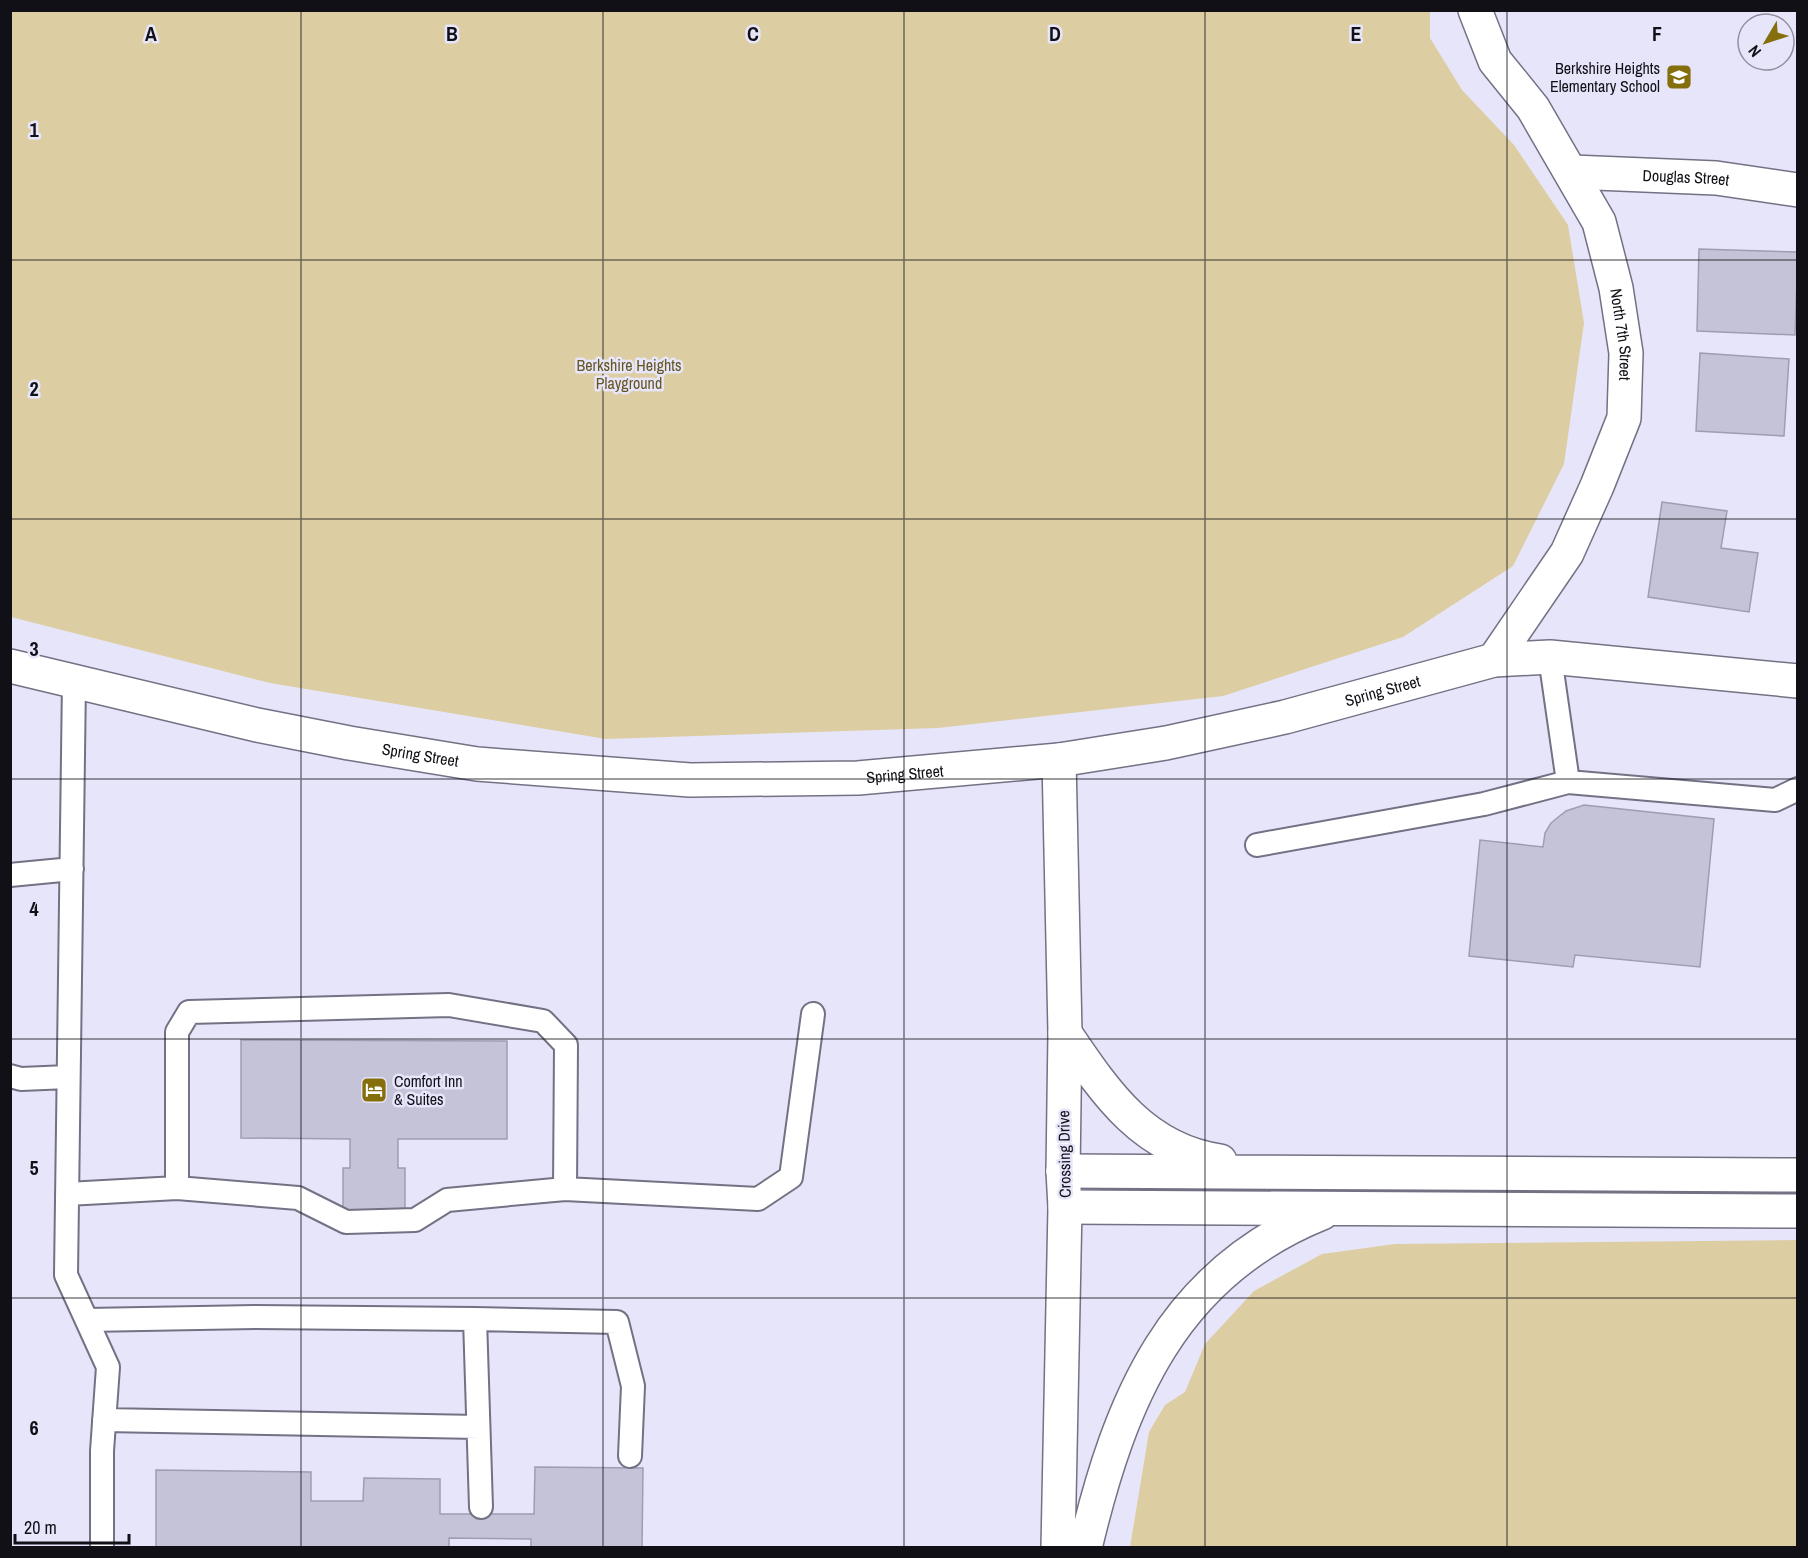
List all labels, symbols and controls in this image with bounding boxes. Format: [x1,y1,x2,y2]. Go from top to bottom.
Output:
north arrow [1736,12,1796,72]
text: A [145,20,157,47]
text: B [446,20,458,47]
text: C [747,20,759,47]
text: D [1049,20,1061,47]
text: E [1351,20,1362,47]
text: F [1652,20,1662,47]
text: N [1743,41,1766,62]
place label: Berkshire Heights Elementary School [1550,57,1660,97]
school or university icon: Berkshire Heights Elementary School [1664,62,1694,92]
text: 1 [29,116,39,143]
street label: Douglas Street [1642,164,1731,191]
street label: North 7th Street [1605,287,1637,381]
park label: Berkshire Heights Playground [576,354,682,394]
text: 2 [29,375,39,402]
text: 3 [29,635,39,662]
street label: Spring Street [1342,670,1423,711]
street label: Spring Street [380,738,461,772]
street label: Spring Street [865,759,945,788]
text: 4 [29,895,39,922]
place label: Comfort Inn & Suites [394,1070,463,1110]
hotel icon: Comfort Inn & Suites [359,1075,389,1105]
street label: Crossing Drive [1052,1110,1076,1198]
text: 5 [29,1154,39,1181]
text: 6 [29,1414,39,1441]
scale bar [15,1507,129,1545]
text: 20 m [24,1515,57,1540]

